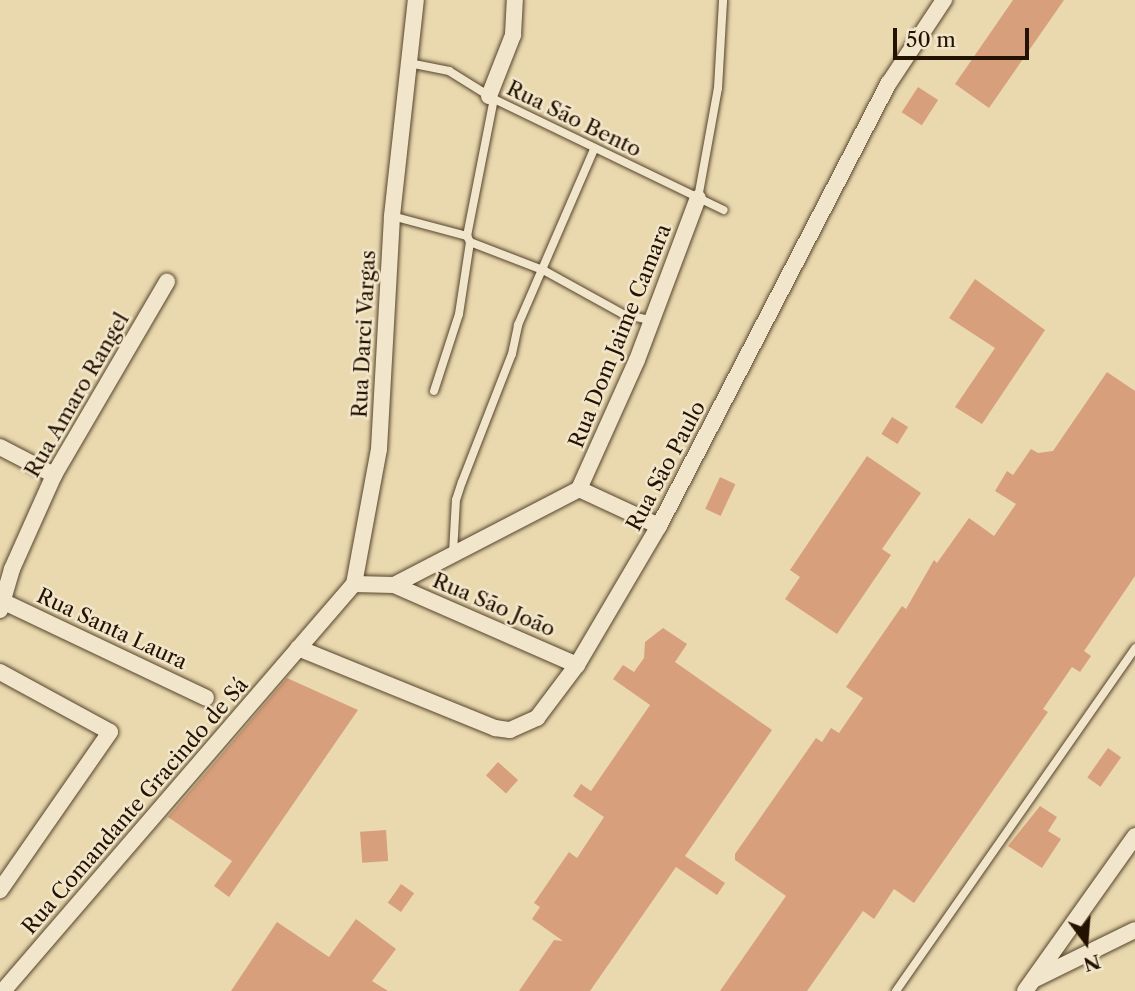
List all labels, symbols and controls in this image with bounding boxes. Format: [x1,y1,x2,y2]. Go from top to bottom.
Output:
scale bar [897,14,1034,58]
text: 50 m [906,27,956,52]
street label: Rua São Bento [502,75,646,163]
street label: Rua Dom Jaime Camara [564,220,676,452]
street label: Rua Darci Vargas [347,249,381,419]
street label: Rua Amaro Rangel [19,308,135,482]
street label: Rua São Paulo [621,397,711,535]
street label: Rua São João [429,568,559,642]
street label: Rua Santa Laura [33,583,191,675]
street label: Rua Comandante Gracindo de Sá [17,673,253,939]
north arrow [1051,907,1121,977]
text: N [1081,949,1103,976]

